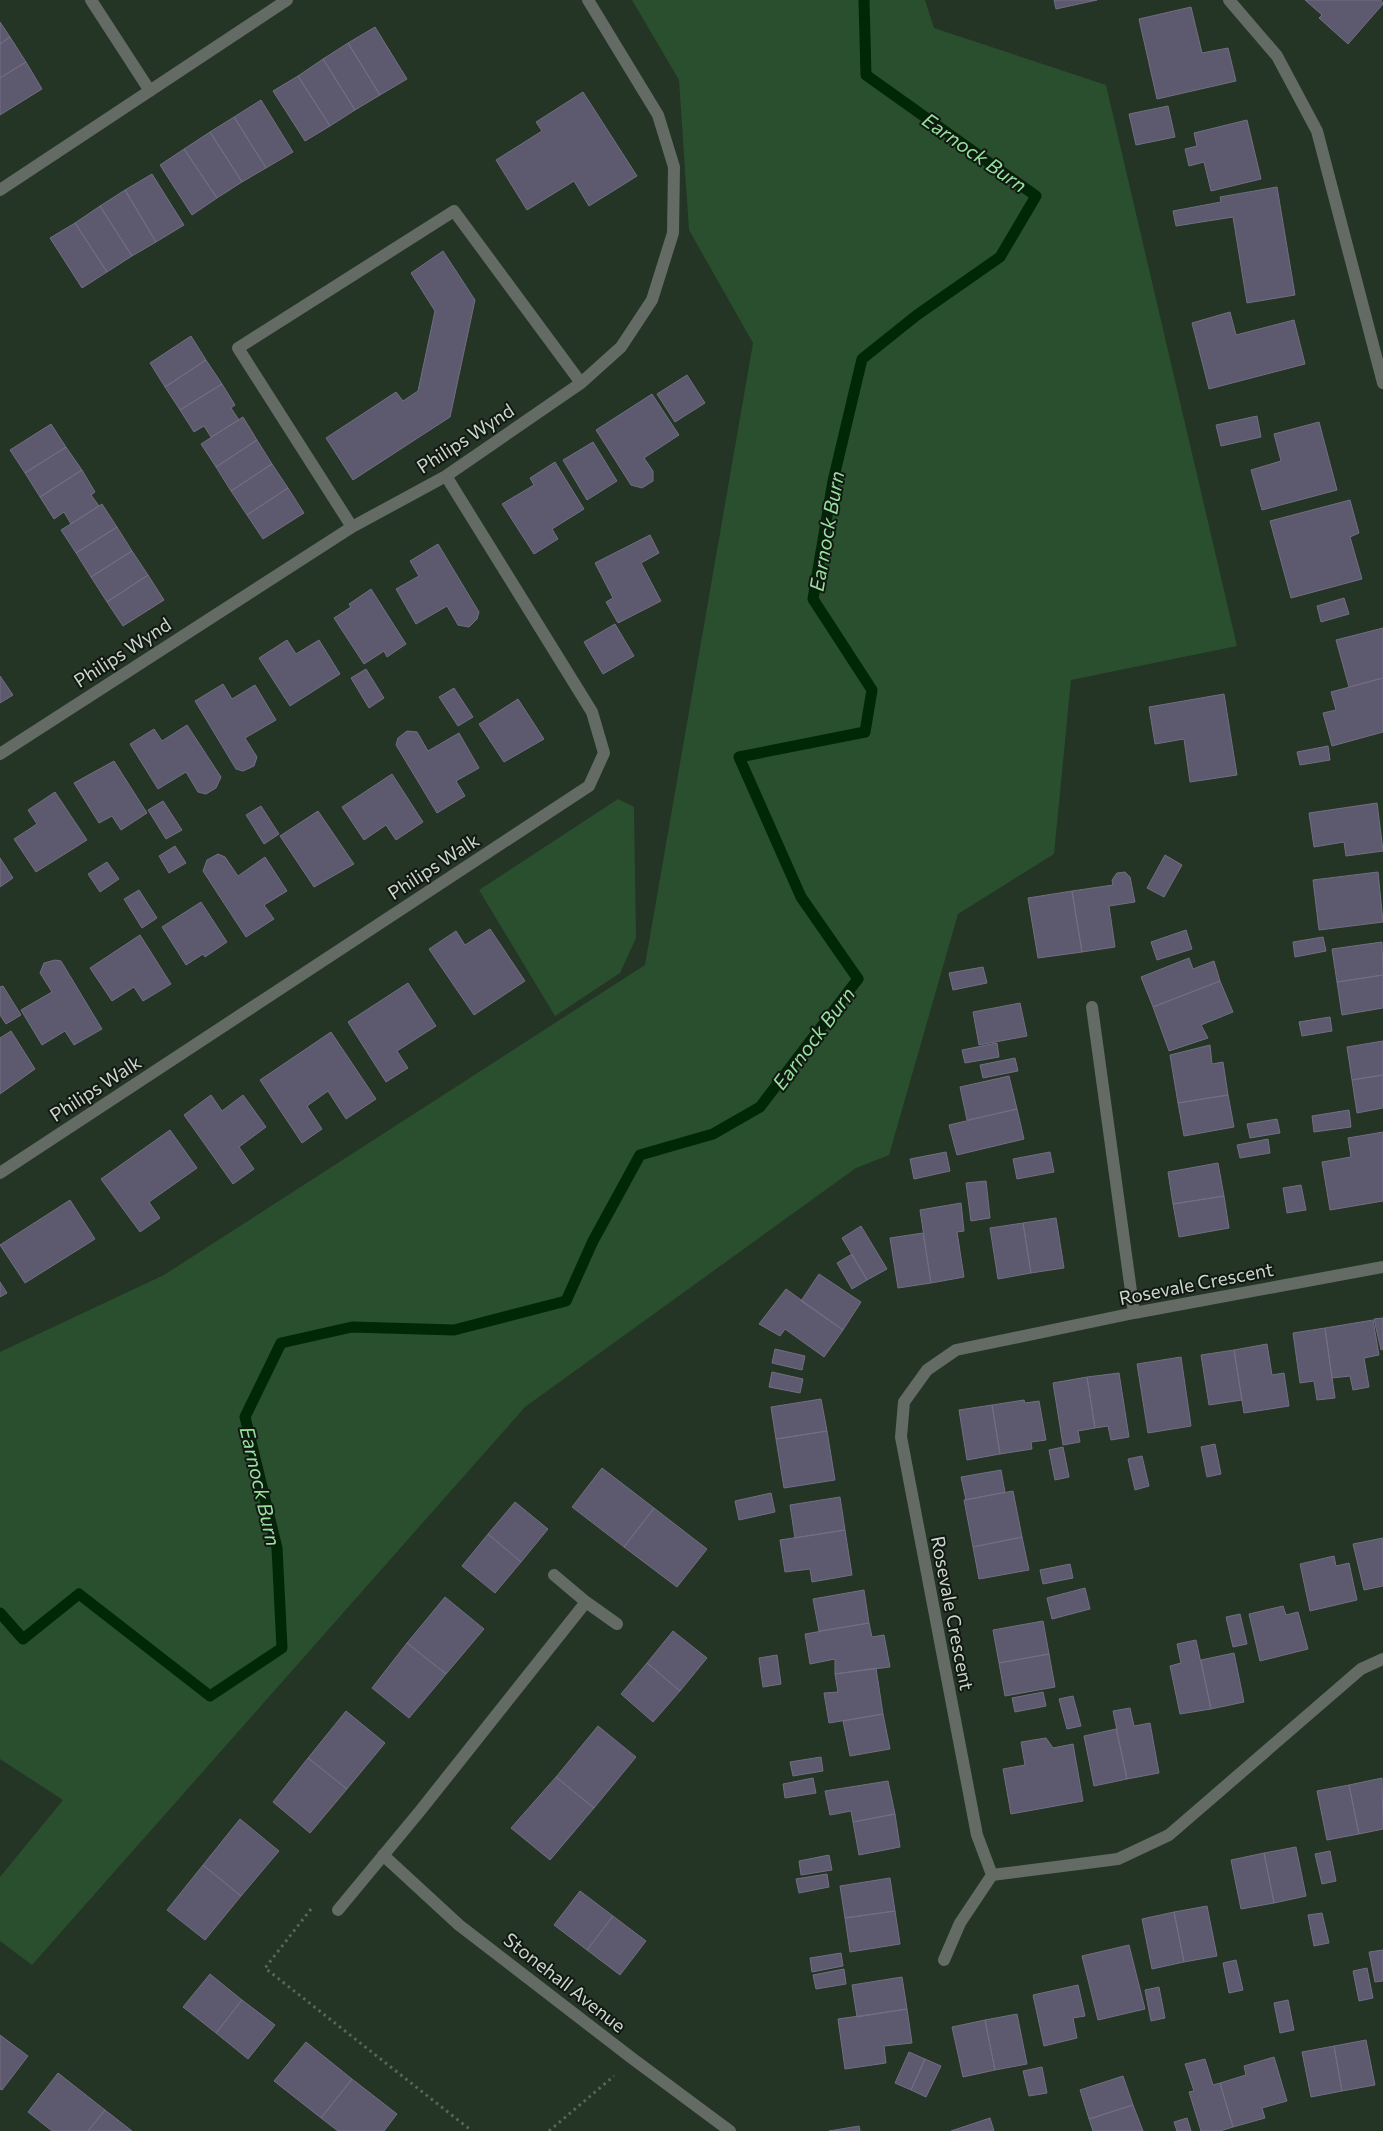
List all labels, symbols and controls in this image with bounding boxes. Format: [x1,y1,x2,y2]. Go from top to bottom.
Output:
water label: Earnock Burn [918,107,1032,197]
street label: Philips Wynd [412,398,518,478]
water label: Earnock Burn [804,469,848,593]
street label: Philips Wynd [69,612,175,692]
street label: Philips Walk [383,828,483,904]
water label: Earnock Burn [767,982,859,1094]
street label: Philips Walk [45,1050,145,1126]
street label: Rosevale Crescent [1117,1257,1275,1309]
water label: Earnock Burn [236,1424,286,1548]
street label: Rosevale Crescent [927,1534,979,1692]
street label: Stonehall Avenue [499,1927,631,2037]

